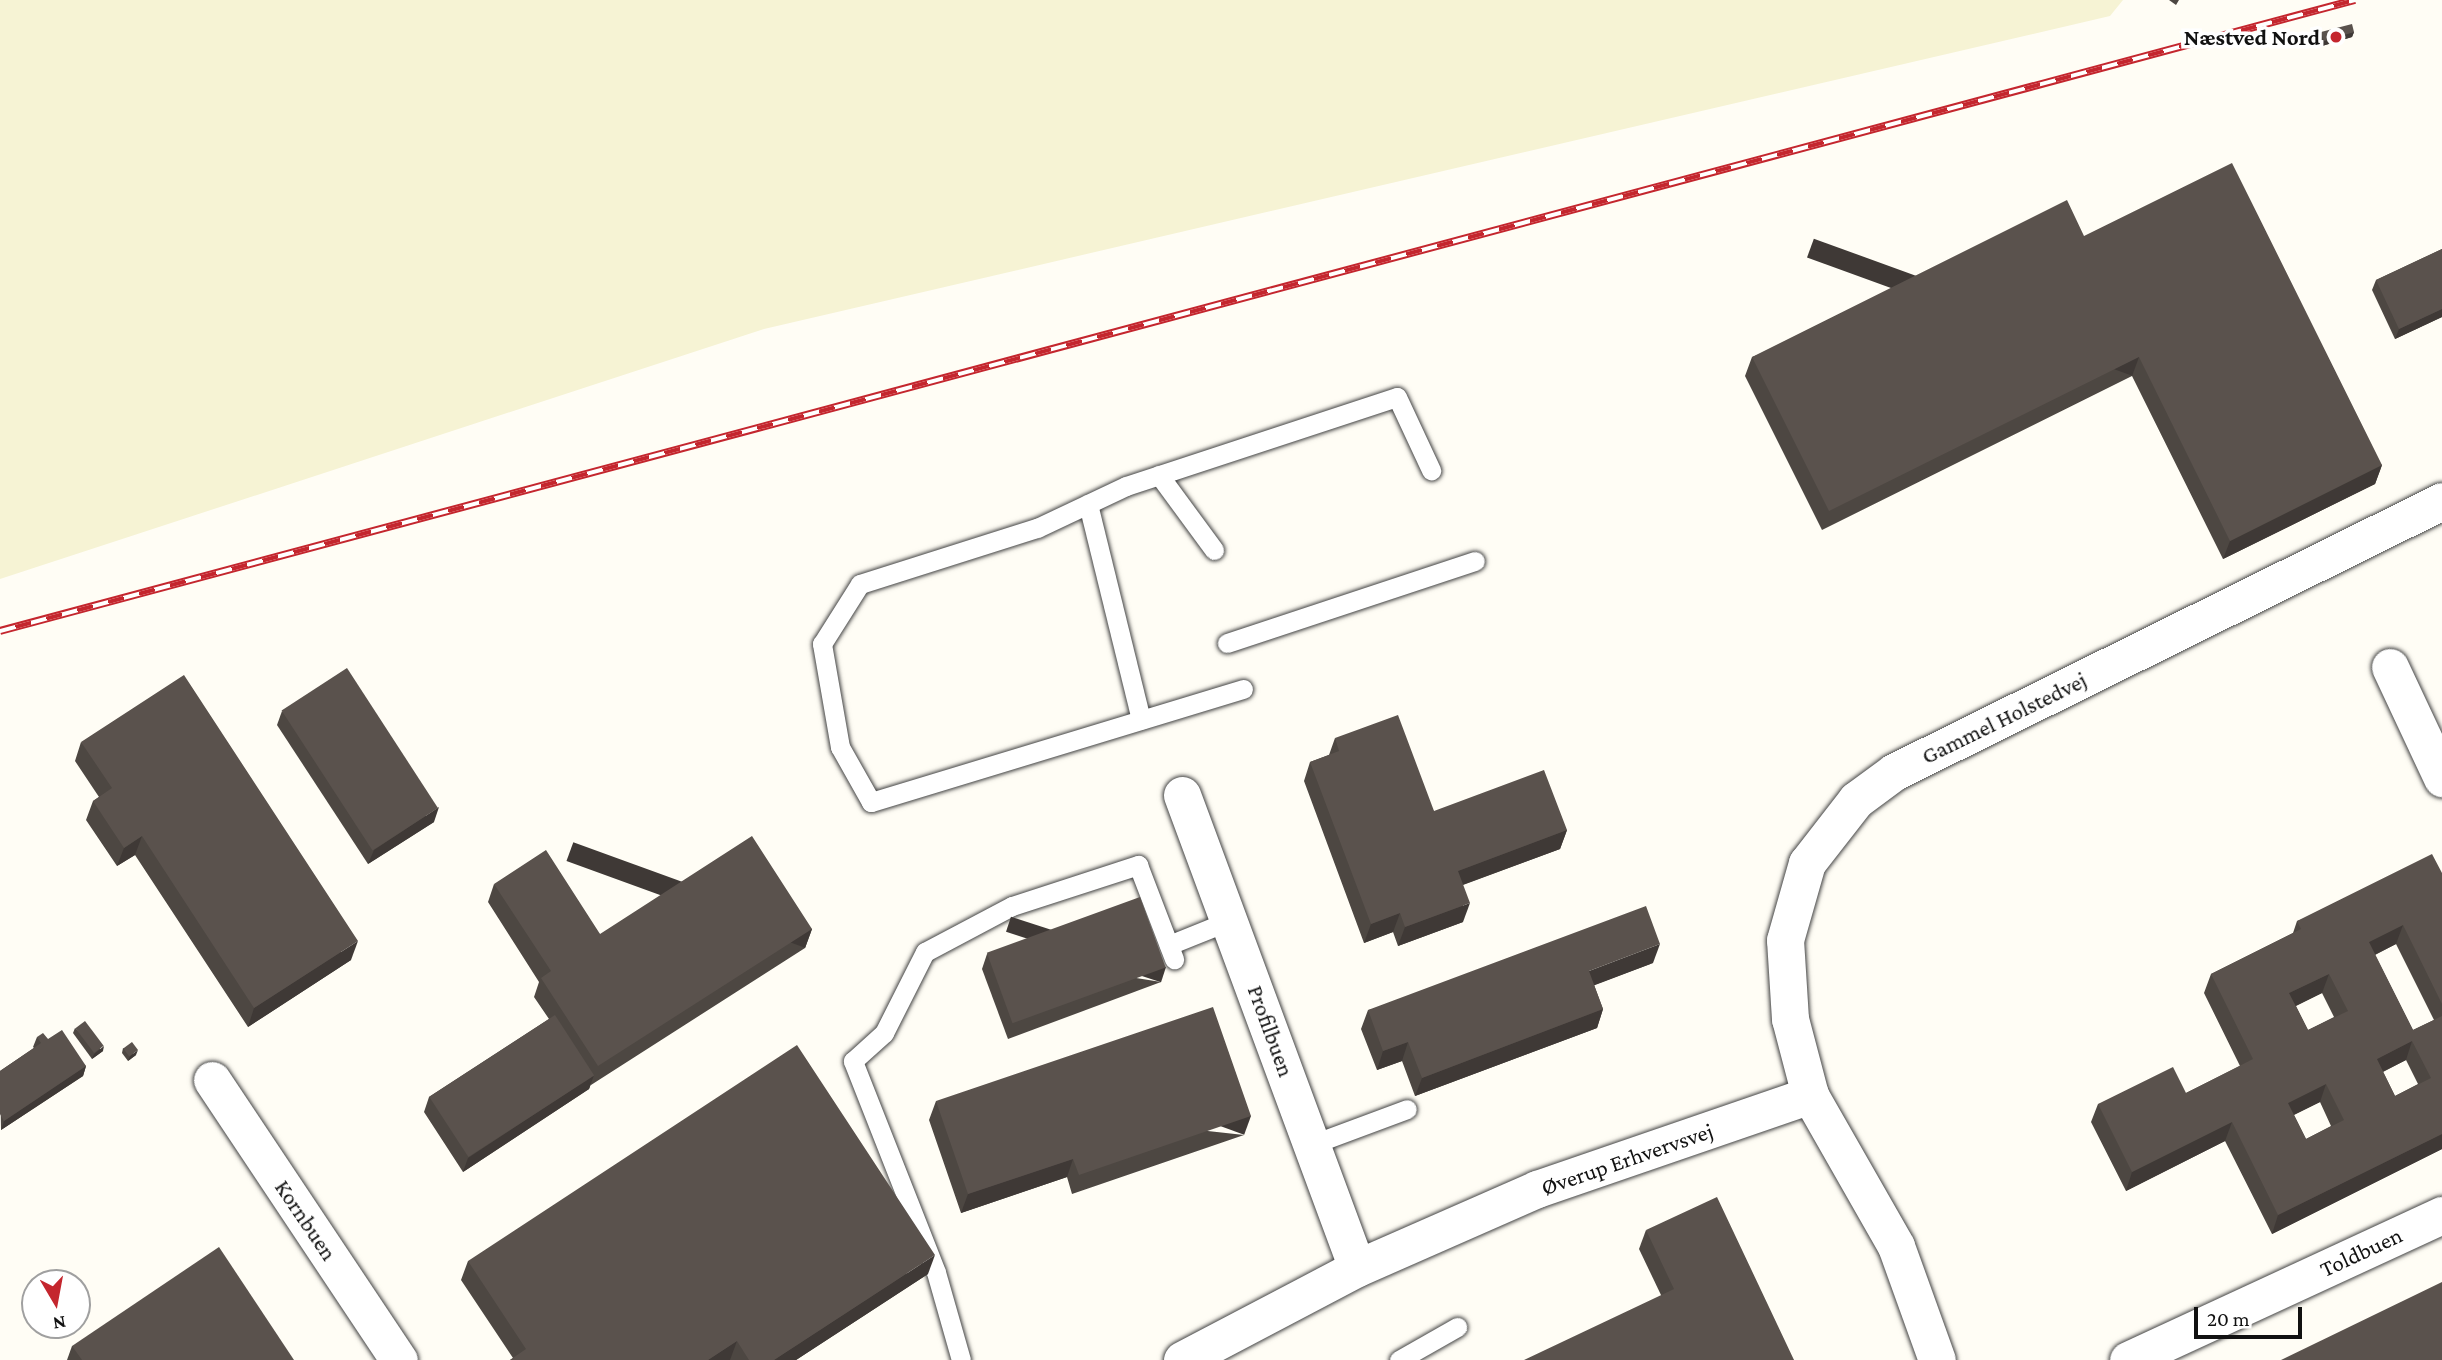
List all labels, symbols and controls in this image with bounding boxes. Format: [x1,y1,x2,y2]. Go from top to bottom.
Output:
place label: Næstved Nord [2184,23,2320,51]
marker: Næstved Nord [2326,27,2346,47]
street label: Gammel Holstedvej [1917,666,2091,770]
street label: Profilbuen [1242,981,1300,1081]
street label: Øverup Erhvervsvej [1538,1117,1716,1201]
street label: Kornbuen [269,1174,343,1266]
street label: Toldbuen [2315,1221,2407,1283]
north arrow [21,1269,91,1339]
scale bar [2197,1294,2306,1338]
text: 20 m [2207,1307,2250,1331]
text: N [51,1312,68,1335]

